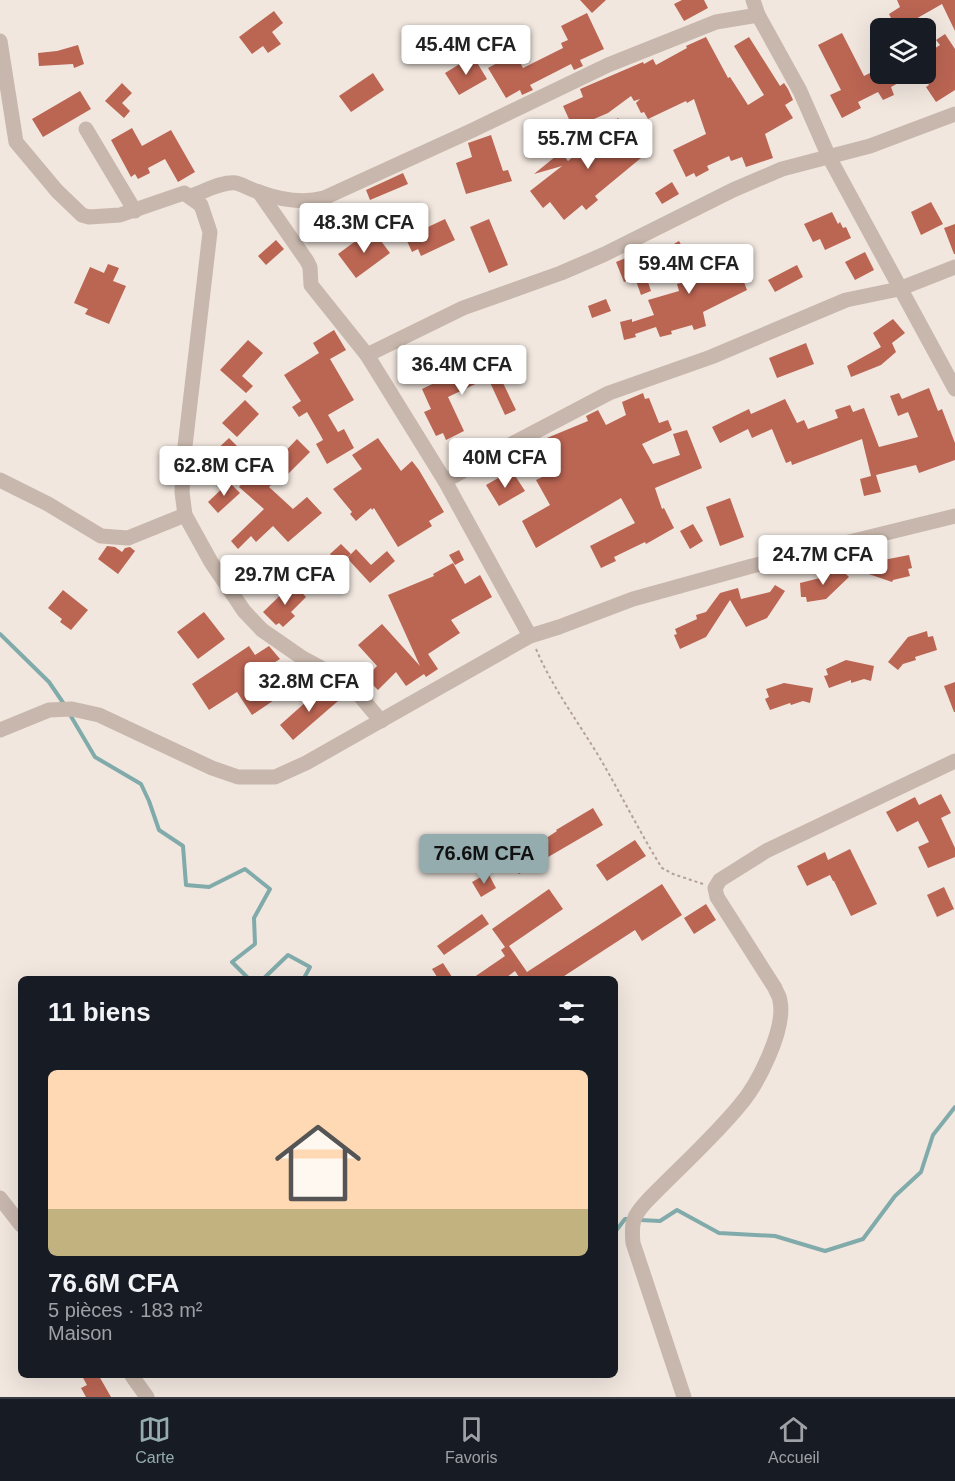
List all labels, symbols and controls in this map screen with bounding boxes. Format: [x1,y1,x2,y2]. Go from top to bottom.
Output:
map controls [870,18,936,84]
button: layers [870,18,936,84]
pin: 45.4M CFA [397,25,535,76]
text: 45.4M CFA [415,33,517,55]
pin: 55.7M CFA [519,119,657,170]
text: 55.7M CFA [537,127,639,149]
pin: 48.3M CFA [295,203,433,254]
text: 48.3M CFA [313,211,415,233]
pin: 59.4M CFA [620,244,758,295]
text: 59.4M CFA [638,252,740,274]
pin: 36.4M CFA [393,345,531,396]
text: 36.4M CFA [411,353,513,375]
pin: 40M CFA [450,438,560,489]
pin: 62.8M CFA [155,446,293,497]
text: 40M CFA [463,446,547,468]
text: 62.8M CFA [173,454,275,476]
pin: 24.7M CFA [754,535,892,586]
text: 24.7M CFA [772,543,874,565]
pin: 29.7M CFA [216,555,354,606]
text: 29.7M CFA [234,563,336,585]
pin: 32.8M CFA [240,662,378,713]
text: 32.8M CFA [258,670,360,692]
pin: 76.6M CFA [415,834,553,885]
text: 76.6M CFA [433,842,535,864]
icon: filters [555,996,588,1029]
text: 11 biens [48,997,151,1027]
icon: home [264,1109,372,1217]
text: 76.6M CFA [48,1268,180,1298]
text: 5 pièces · 183 m² [48,1299,203,1321]
text: Maison [48,1322,112,1344]
tab: Carte [135,1413,174,1467]
tab: Favoris [445,1413,497,1467]
tab: Accueil [768,1413,820,1467]

